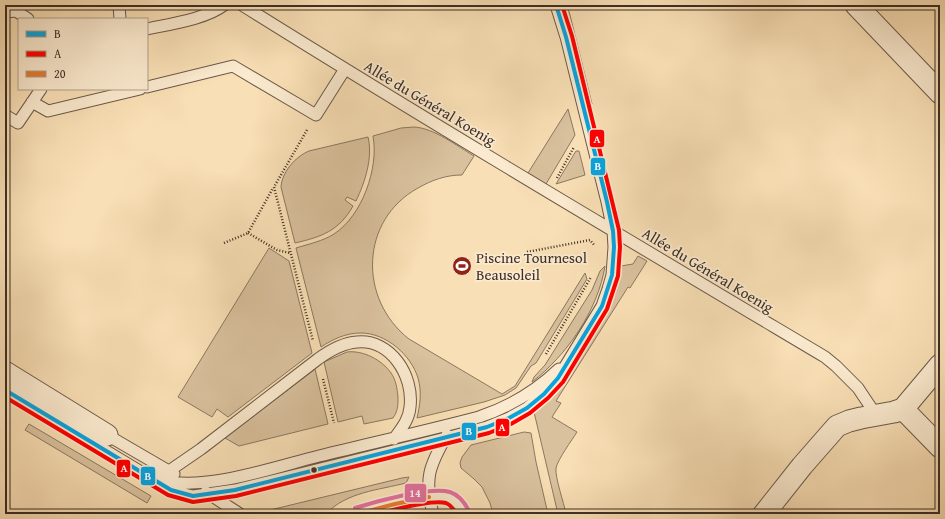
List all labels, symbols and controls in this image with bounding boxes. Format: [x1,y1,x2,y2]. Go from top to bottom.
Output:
legend [18,18,148,90]
text: B [54,25,61,42]
text: A [54,45,62,62]
street label: Allée du Général Koenig [360,55,500,151]
text: 20 [54,65,66,82]
line badge: A [589,129,605,148]
text: A [593,131,601,147]
line badge: B [590,157,606,176]
text: B [595,158,602,174]
street label: Allée du Général Koenig [638,222,778,318]
place label: Piscine Tournesol Beausoleil [476,247,587,285]
sports icon: Piscine Tournesol Beausoleil [451,255,473,277]
line badge: A [495,418,510,437]
text: A [498,419,506,435]
line badge: B [461,422,477,441]
text: B [466,423,473,439]
line badge: A [116,459,131,478]
text: A [120,460,128,476]
unlabelled marker [309,465,319,475]
line badge: B [140,466,156,486]
text: B [145,468,152,484]
line badge: 14 [404,483,427,503]
text: 14 [409,485,421,501]

